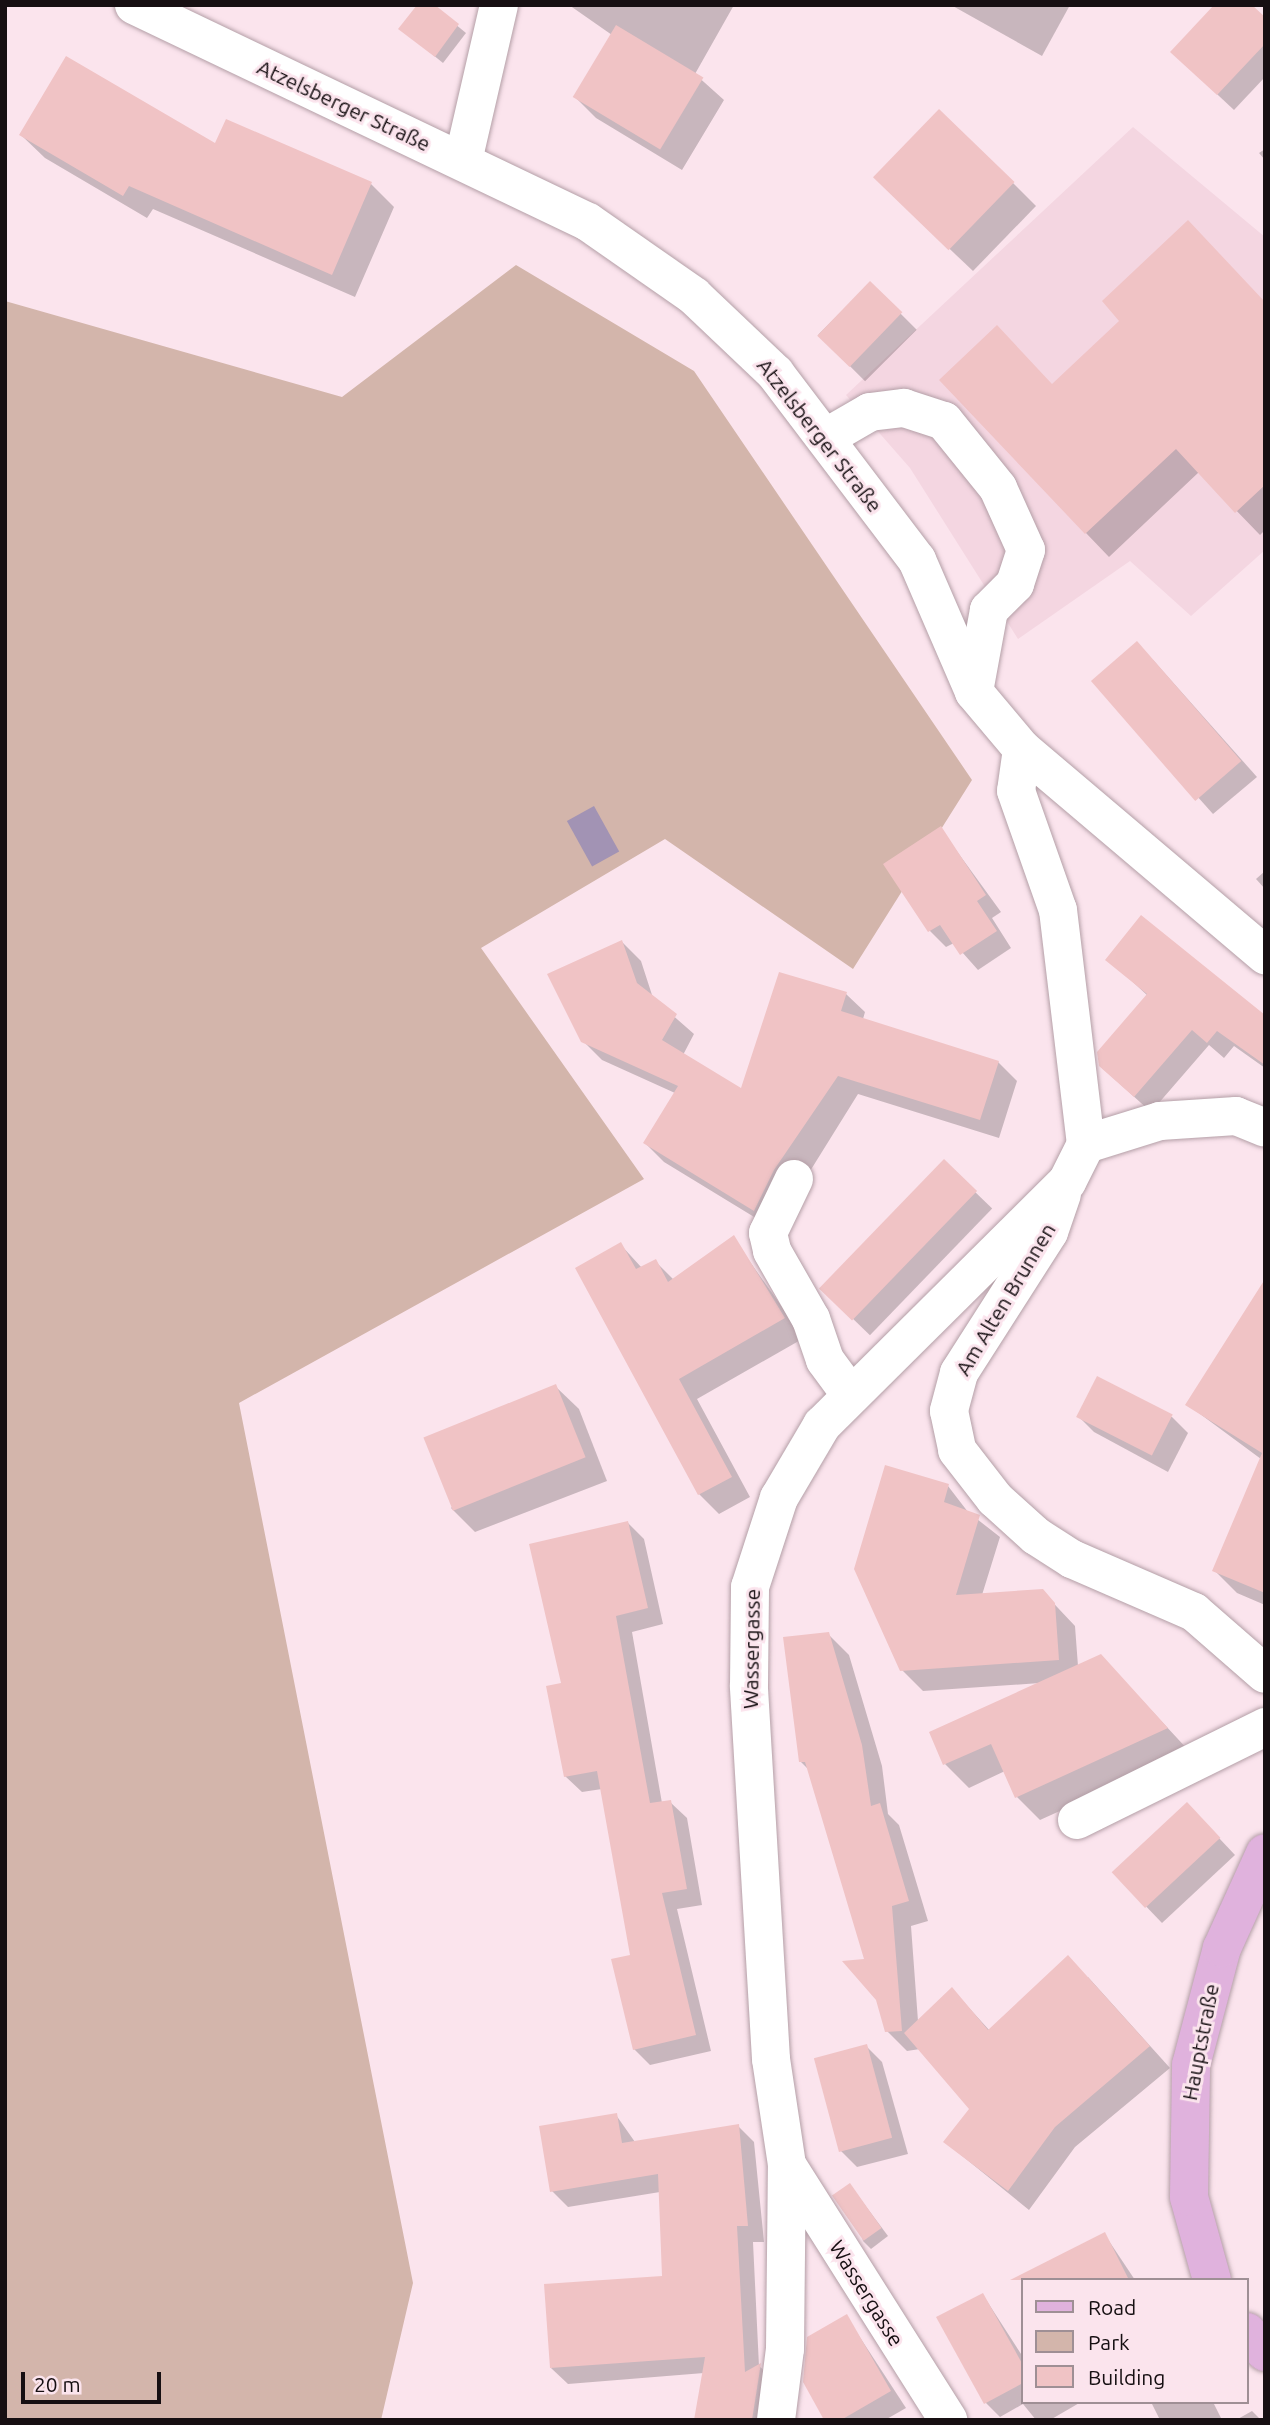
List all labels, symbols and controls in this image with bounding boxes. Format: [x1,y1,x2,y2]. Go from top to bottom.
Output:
street label: Atzelsberger Straße [253,54,435,156]
street label: Atzelsberger Straße [752,353,888,517]
street label: Am Alten Brunnen [950,1218,1060,1380]
street label: Wassergasse [737,1589,765,1709]
street label: Hauptstraße [1176,1982,1224,2102]
street label: Wassergasse [824,2235,910,2351]
legend [1021,2278,1249,2404]
text: Road [1088,2295,1136,2319]
text: Park [1088,2330,1130,2354]
scale bar [24,2358,164,2402]
text: Building [1088,2365,1165,2389]
text: 20 m [34,2372,81,2396]

